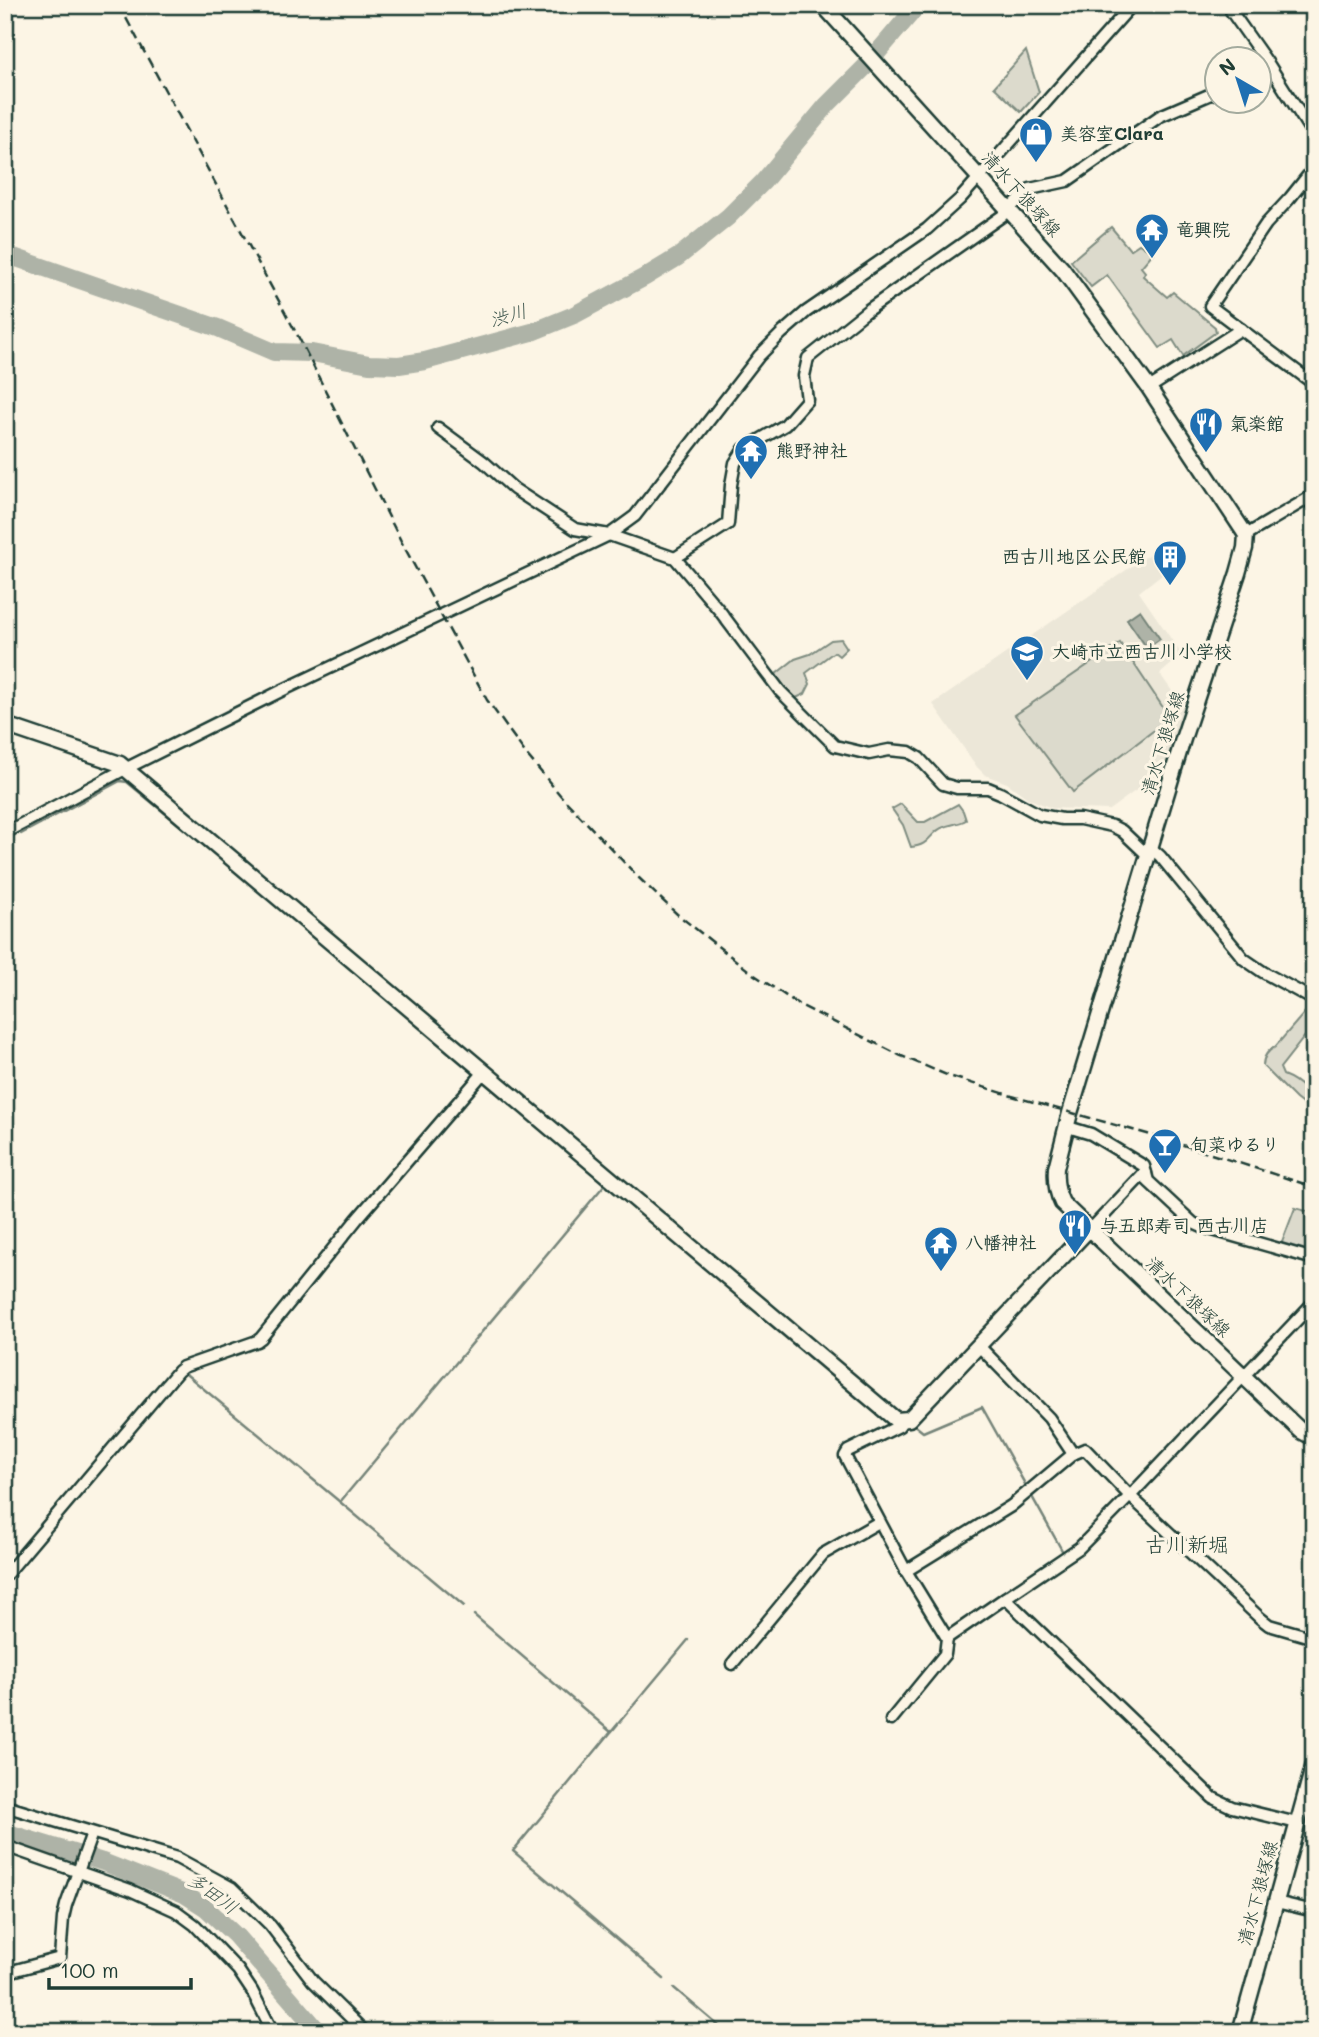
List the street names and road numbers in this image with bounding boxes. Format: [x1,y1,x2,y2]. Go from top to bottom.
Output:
street label: 清水下狼塚線 [977,145,1067,241]
street label: 清水下狼塚線 [1135,688,1189,798]
street label: 清水下狼塚線 [1141,1251,1236,1342]
street label: 清水下狼塚線 [1231,1837,1283,1948]

